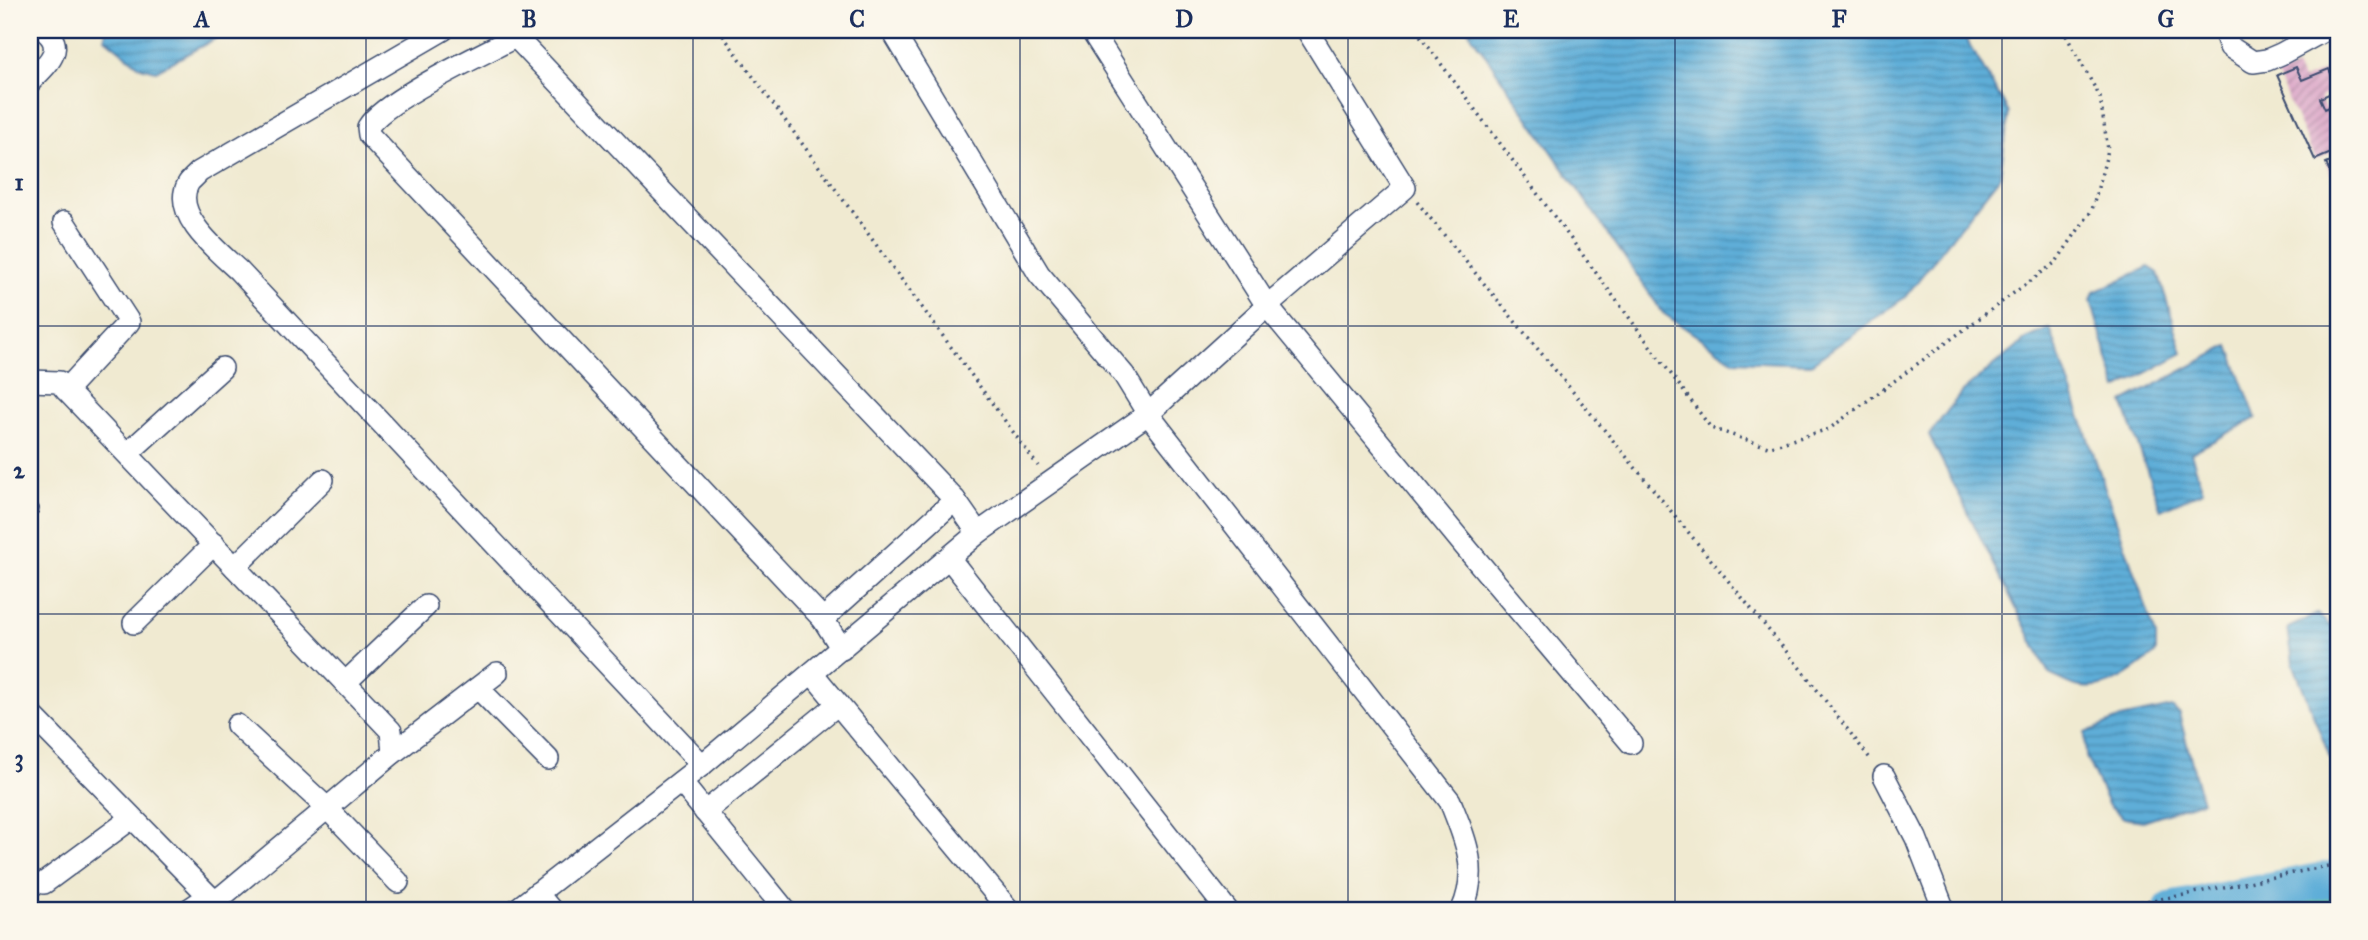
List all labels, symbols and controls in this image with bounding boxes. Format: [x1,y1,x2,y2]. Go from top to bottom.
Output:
text: A [192,5,210,33]
text: B [521,5,537,33]
text: C [849,5,865,33]
text: D [1175,5,1193,33]
text: E [1503,5,1520,33]
text: F [1831,5,1847,33]
text: G [2158,5,2175,33]
text: 1 [14,168,24,196]
text: 2 [13,456,25,484]
text: 3 [14,744,24,773]

